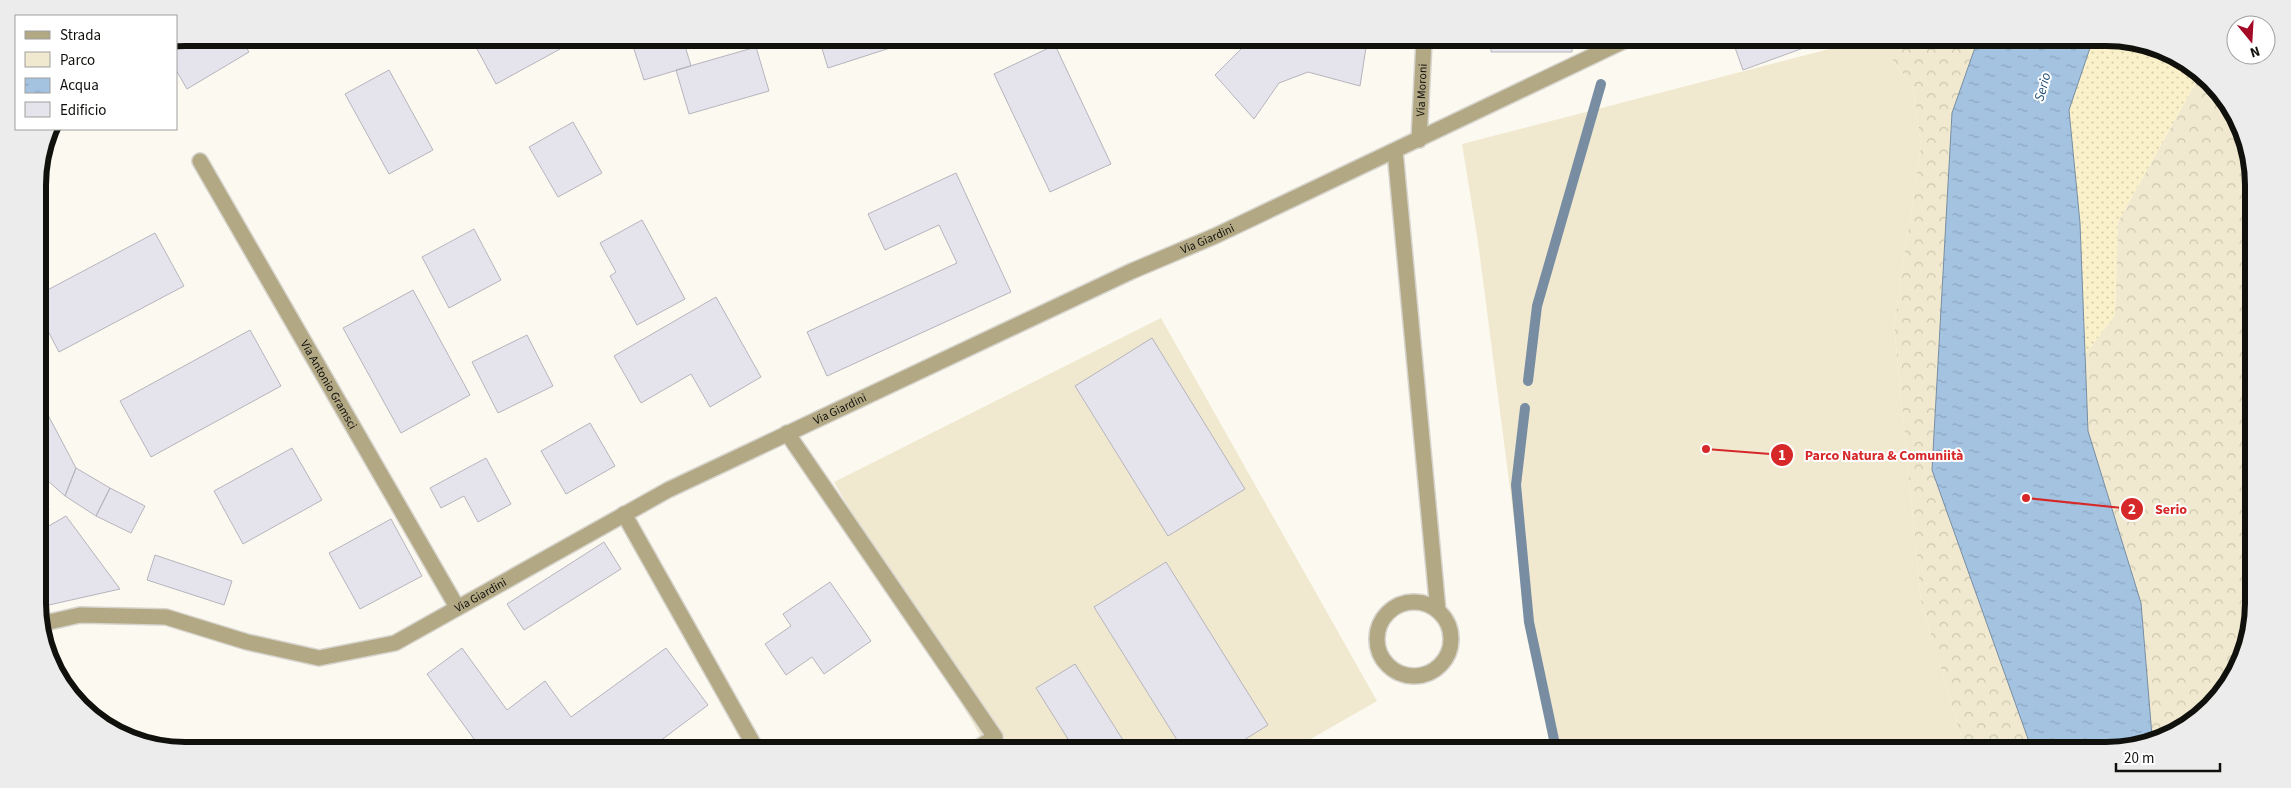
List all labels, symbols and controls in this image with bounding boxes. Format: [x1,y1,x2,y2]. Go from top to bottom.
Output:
legend [15,15,178,130]
north arrow [2226,15,2276,65]
text: Strada [60,25,101,46]
text: N [2247,40,2262,62]
text: Parco [60,50,95,71]
street label: Via Moroni [1412,63,1431,117]
water label: Serio [2030,70,2056,104]
text: Acqua [60,75,99,96]
text: Edificio [60,100,107,121]
street label: Via Giardini [1178,219,1237,258]
street label: Via Antonio Gramsci [296,337,361,432]
street label: Via Giardini [810,389,869,429]
callout: Parco Natura & Comuniità [1769,441,1973,470]
text: 1 [1778,445,1786,466]
text: Parco Natura & Comuniità [1805,446,1963,466]
callout: Serio [2120,494,2197,523]
text: 2 [2128,499,2136,520]
text: Serio [2155,500,2187,520]
street label: Via Giardini [451,574,510,617]
scale bar [2116,740,2220,772]
text: 20 m [2124,748,2154,769]

